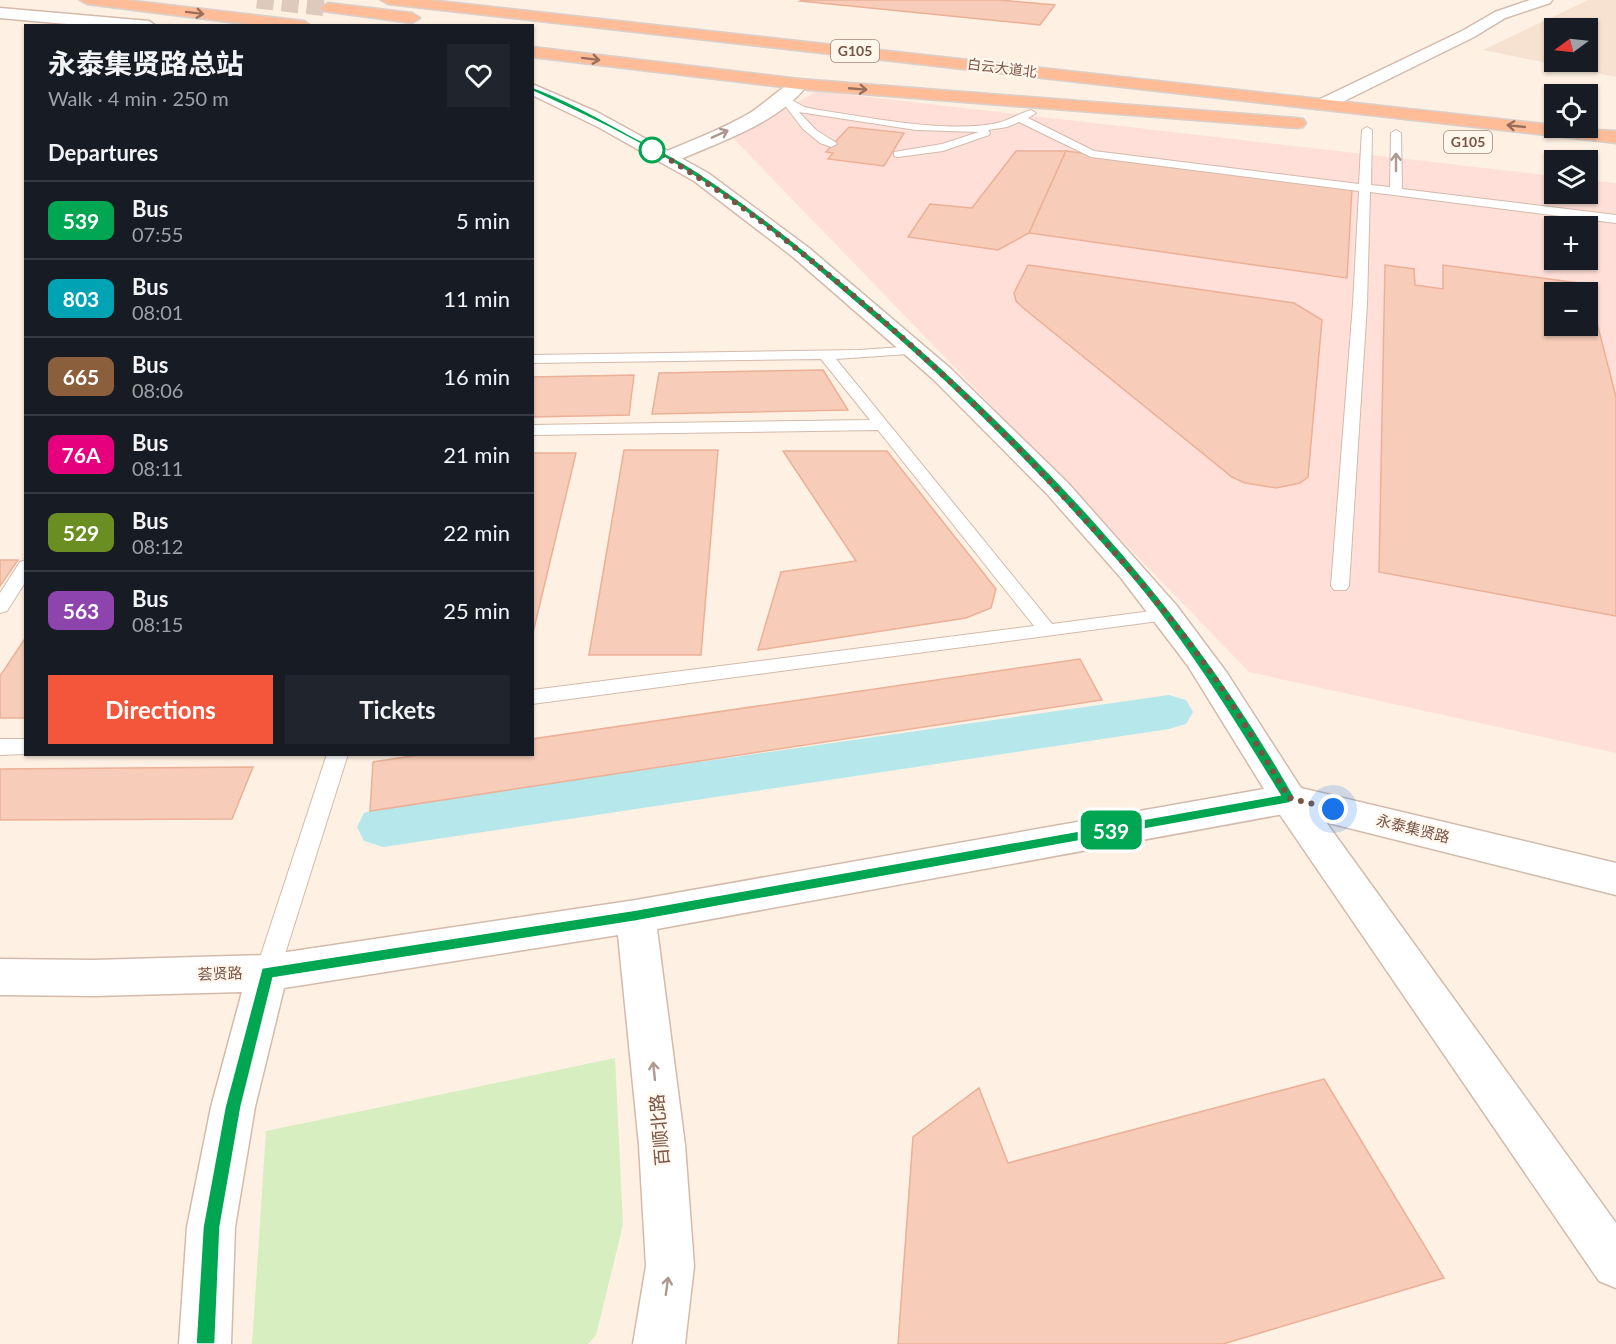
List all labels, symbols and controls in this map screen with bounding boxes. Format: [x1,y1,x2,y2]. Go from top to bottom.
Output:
one-way arrow [185,7,205,18]
north arrow [1544,18,1598,72]
map controls [1544,18,1598,336]
road number: G105 [831,40,879,62]
button: heart [447,44,510,107]
text: 永泰集贤路总站 [48,46,244,80]
one-way arrow [580,54,600,65]
street label: 白云大道北 [966,55,1038,80]
one-way arrow [847,84,867,95]
button: locate [1544,84,1598,138]
text: Walk · 4 min · 250 m [48,86,229,110]
one-way arrow [1507,120,1527,131]
one-way arrow [711,128,729,139]
road number: G105 [1444,131,1492,153]
unlabelled marker [639,137,665,163]
text: Departures [48,139,158,166]
button: layers [1544,150,1598,204]
one-way arrow [1390,153,1402,173]
text: Bus [132,195,168,222]
text: 5 min [456,207,510,234]
text: 539 [63,208,99,233]
button: + [1544,216,1598,270]
text: 07:55 [132,222,183,246]
text: Bus [132,273,168,300]
button: − [1544,282,1598,336]
text: 11 min [443,285,510,312]
text: 803 [63,286,99,311]
text: 08:01 [132,300,183,324]
text: Bus [132,351,168,378]
text: 16 min [443,363,510,390]
text: 665 [63,364,99,389]
text: 08:06 [132,378,183,402]
text: Bus [132,429,168,456]
text: 21 min [443,441,510,468]
text: 76A [62,442,100,467]
text: 08:11 [132,456,183,480]
text: Bus [132,507,168,534]
text: 22 min [443,519,510,546]
text: 529 [63,520,99,545]
text: 08:12 [132,534,183,558]
text: Bus [132,585,168,612]
text: 25 min [443,597,510,624]
text: 563 [63,598,99,623]
text: 08:15 [132,612,183,636]
button: Directions [48,675,273,744]
button: Tickets [285,675,510,744]
your location [1318,794,1348,824]
line badge: 539 [1076,810,1146,850]
street label: 永泰集贤路 [1375,810,1452,846]
text: 539 [1093,818,1129,843]
street label: 荟贤路 [197,963,243,983]
one-way arrow [648,1062,659,1081]
street label: 百顺北路 [645,1093,673,1167]
one-way arrow [662,1277,673,1296]

